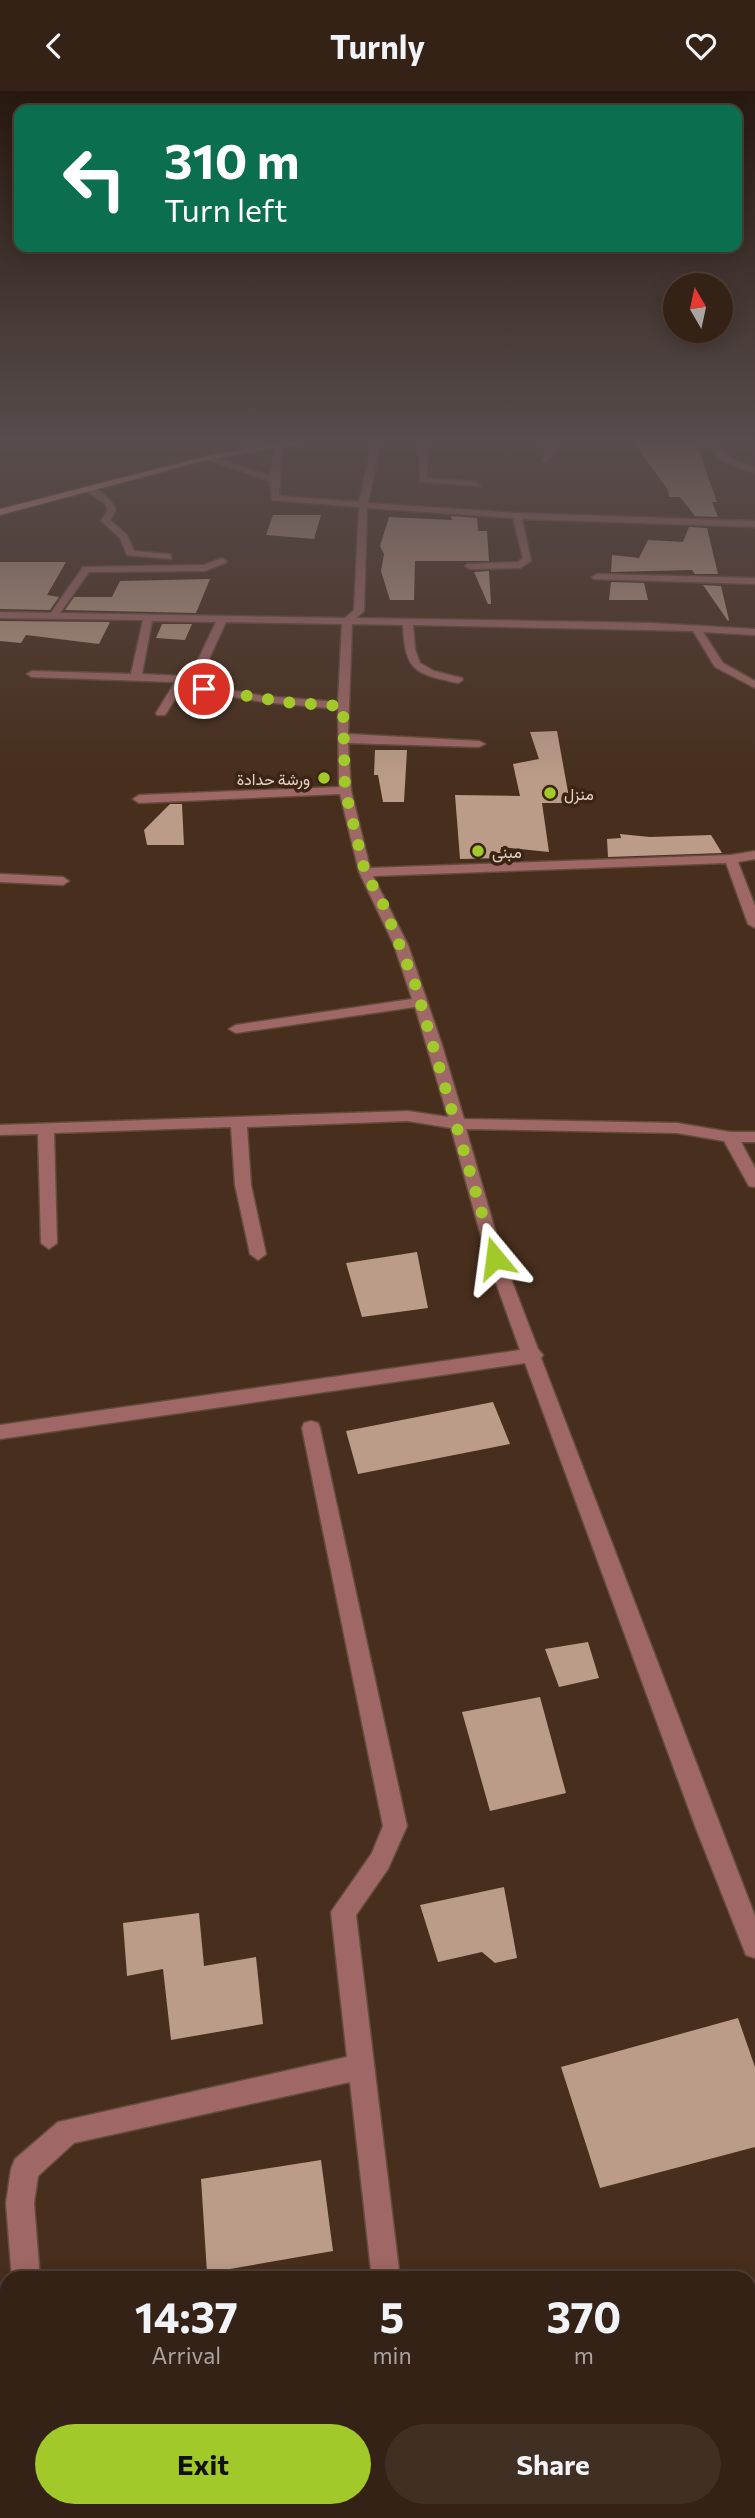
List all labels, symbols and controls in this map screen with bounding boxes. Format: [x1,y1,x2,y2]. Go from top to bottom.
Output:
text: Turnly [330,26,425,66]
icon: back [35,27,73,65]
icon: heart [682,27,720,65]
text: 310 m [164,129,299,189]
icon: left [49,133,140,224]
text: Turn left [164,189,288,229]
north arrow [663,273,733,343]
map controls [663,273,733,343]
pin [174,659,234,719]
icon: arrive [185,670,223,708]
place label: ورشة حدادة [237,769,310,790]
marker: ورشة حدادة [316,770,332,786]
place label: منزل [564,784,594,805]
marker: منزل [542,785,558,801]
place label: مبنى [492,842,522,863]
marker: مبنى [470,843,486,859]
position arrow [458,1221,532,1295]
text: 14:37 [135,2290,238,2342]
text: 5 [380,2290,404,2342]
text: 370 [546,2290,621,2342]
text: Arrival [151,2341,221,2369]
text: min [373,2341,412,2369]
text: m [574,2341,594,2369]
button: Exit [35,2424,371,2504]
button: Share [385,2424,721,2504]

